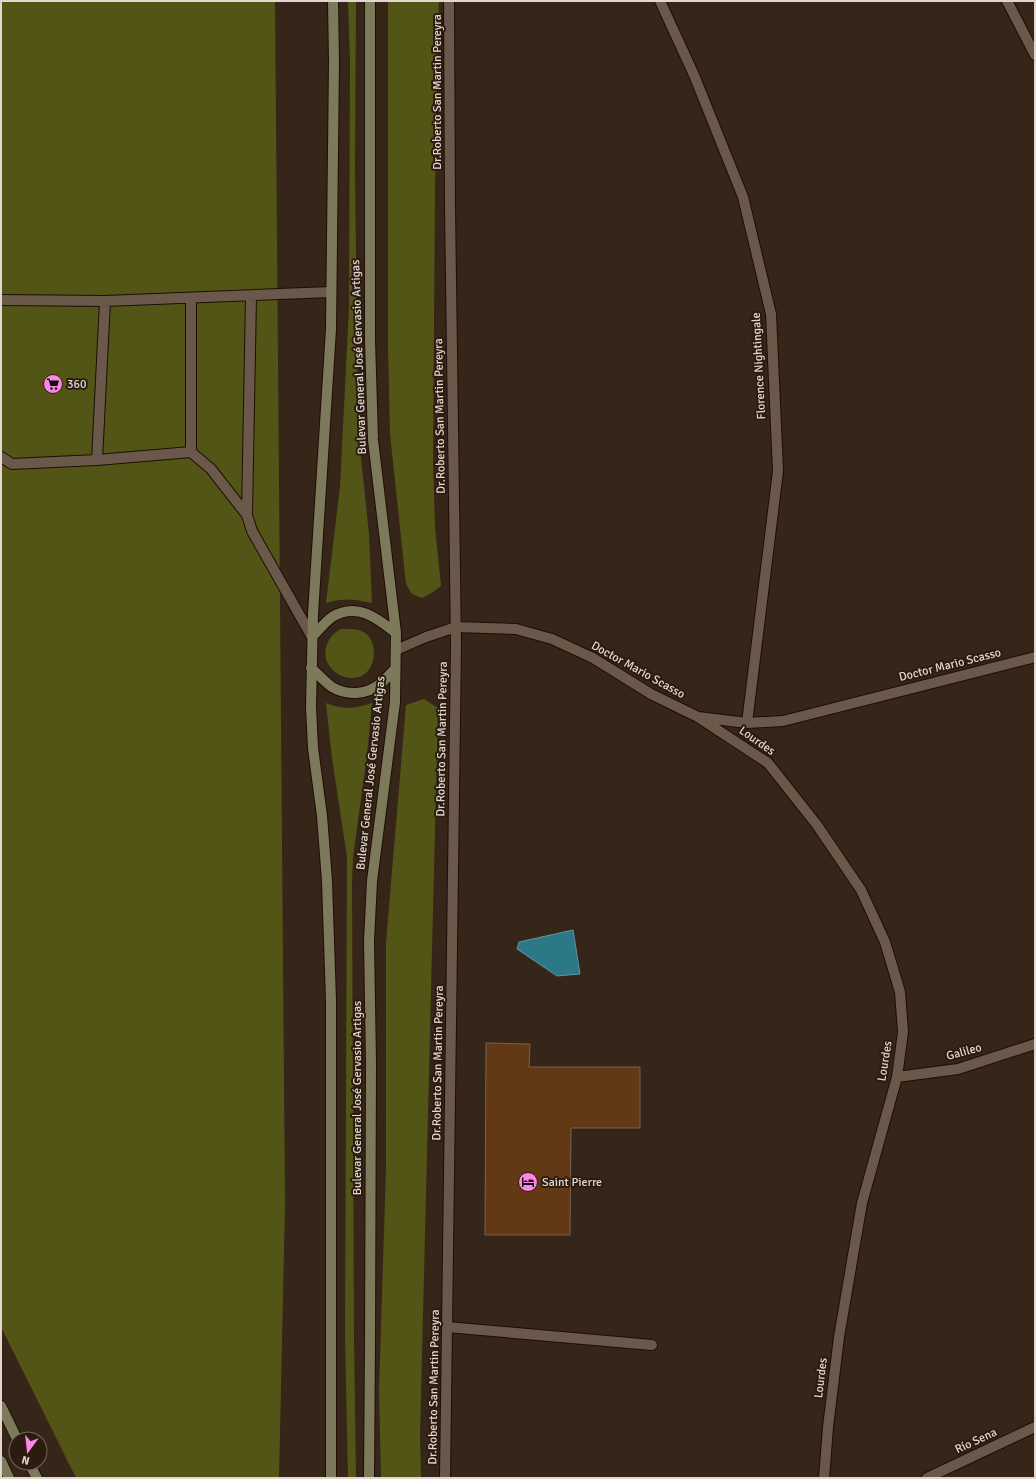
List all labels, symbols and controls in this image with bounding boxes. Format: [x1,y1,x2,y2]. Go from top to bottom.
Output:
street label: Dr.Roberto San Martin Pereyra [430,14,445,170]
street label: Bulevar General José Gervasio Artigas [348,259,370,455]
street label: Florence Nightingale [749,312,769,420]
street label: Dr.Roberto San Martin Pereyra [431,338,449,494]
supermarket icon: 360 [42,373,64,395]
place label: 360 [67,377,86,392]
street label: Doctor Mario Scasso [589,638,687,702]
street label: Doctor Mario Scasso [897,645,1003,685]
street label: Dr.Roberto San Martin Pereyra [433,661,451,817]
street label: Bulevar General José Gervasio Artigas [353,675,389,871]
street label: Lourdes [736,723,778,759]
street label: Dr.Roberto San Martin Pereyra [429,985,447,1141]
street label: Bulevar General José Gervasio Artigas [350,1001,365,1195]
street label: Lourdes [874,1040,896,1082]
street label: Galileo [945,1040,983,1064]
hotel icon: Saint Pierre [517,1171,539,1193]
place label: Saint Pierre [542,1175,602,1190]
street label: Dr.Roberto San Martin Pereyra [425,1309,443,1465]
street label: Lourdes [811,1357,831,1399]
street label: Río Sena [953,1425,999,1457]
north arrow [8,1431,48,1471]
text: N [20,1453,31,1467]

